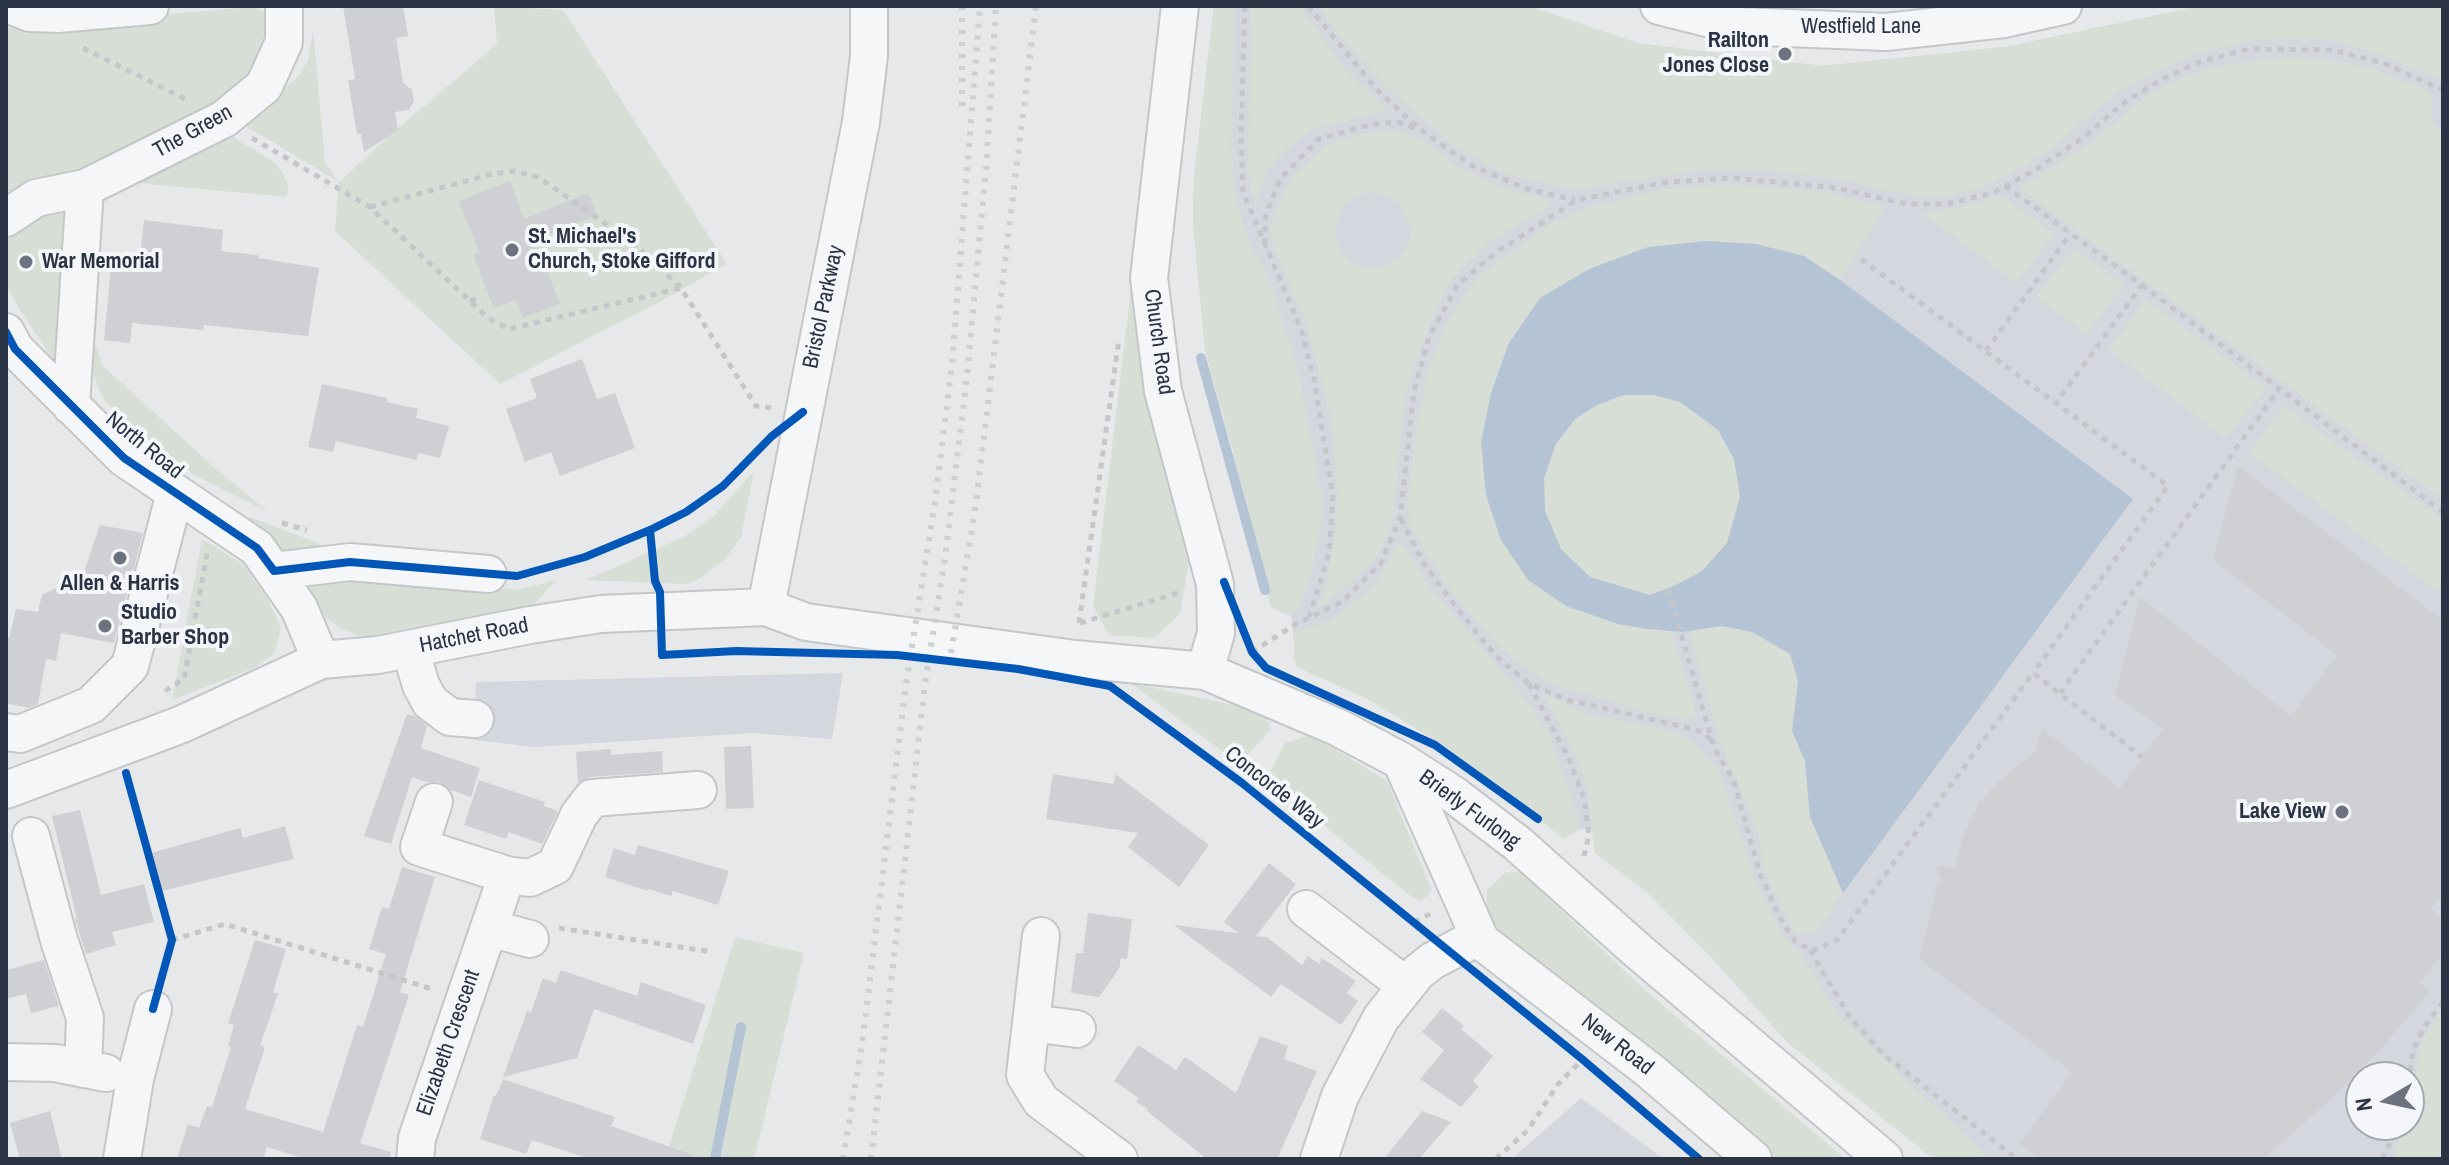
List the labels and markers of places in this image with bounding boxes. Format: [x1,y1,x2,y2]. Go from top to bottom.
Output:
place label: Railton Jones Close [1663,28,1769,80]
marker: Railton Jones Close [1776,45,1794,63]
place label: St. Michael's Church, Stoke Gifford [528,224,715,276]
marker: St. Michael's Church, Stoke Gifford [503,241,521,259]
place label: War Memorial [42,249,160,275]
marker: War Memorial [17,253,35,271]
marker: Allen & Harris [111,549,129,567]
place label: Allen & Harris [60,571,180,597]
place label: Studio Barber Shop [121,600,229,652]
marker: Studio Barber Shop [96,617,114,635]
place label: Lake View [2239,799,2326,825]
marker: Lake View [2333,803,2351,821]

